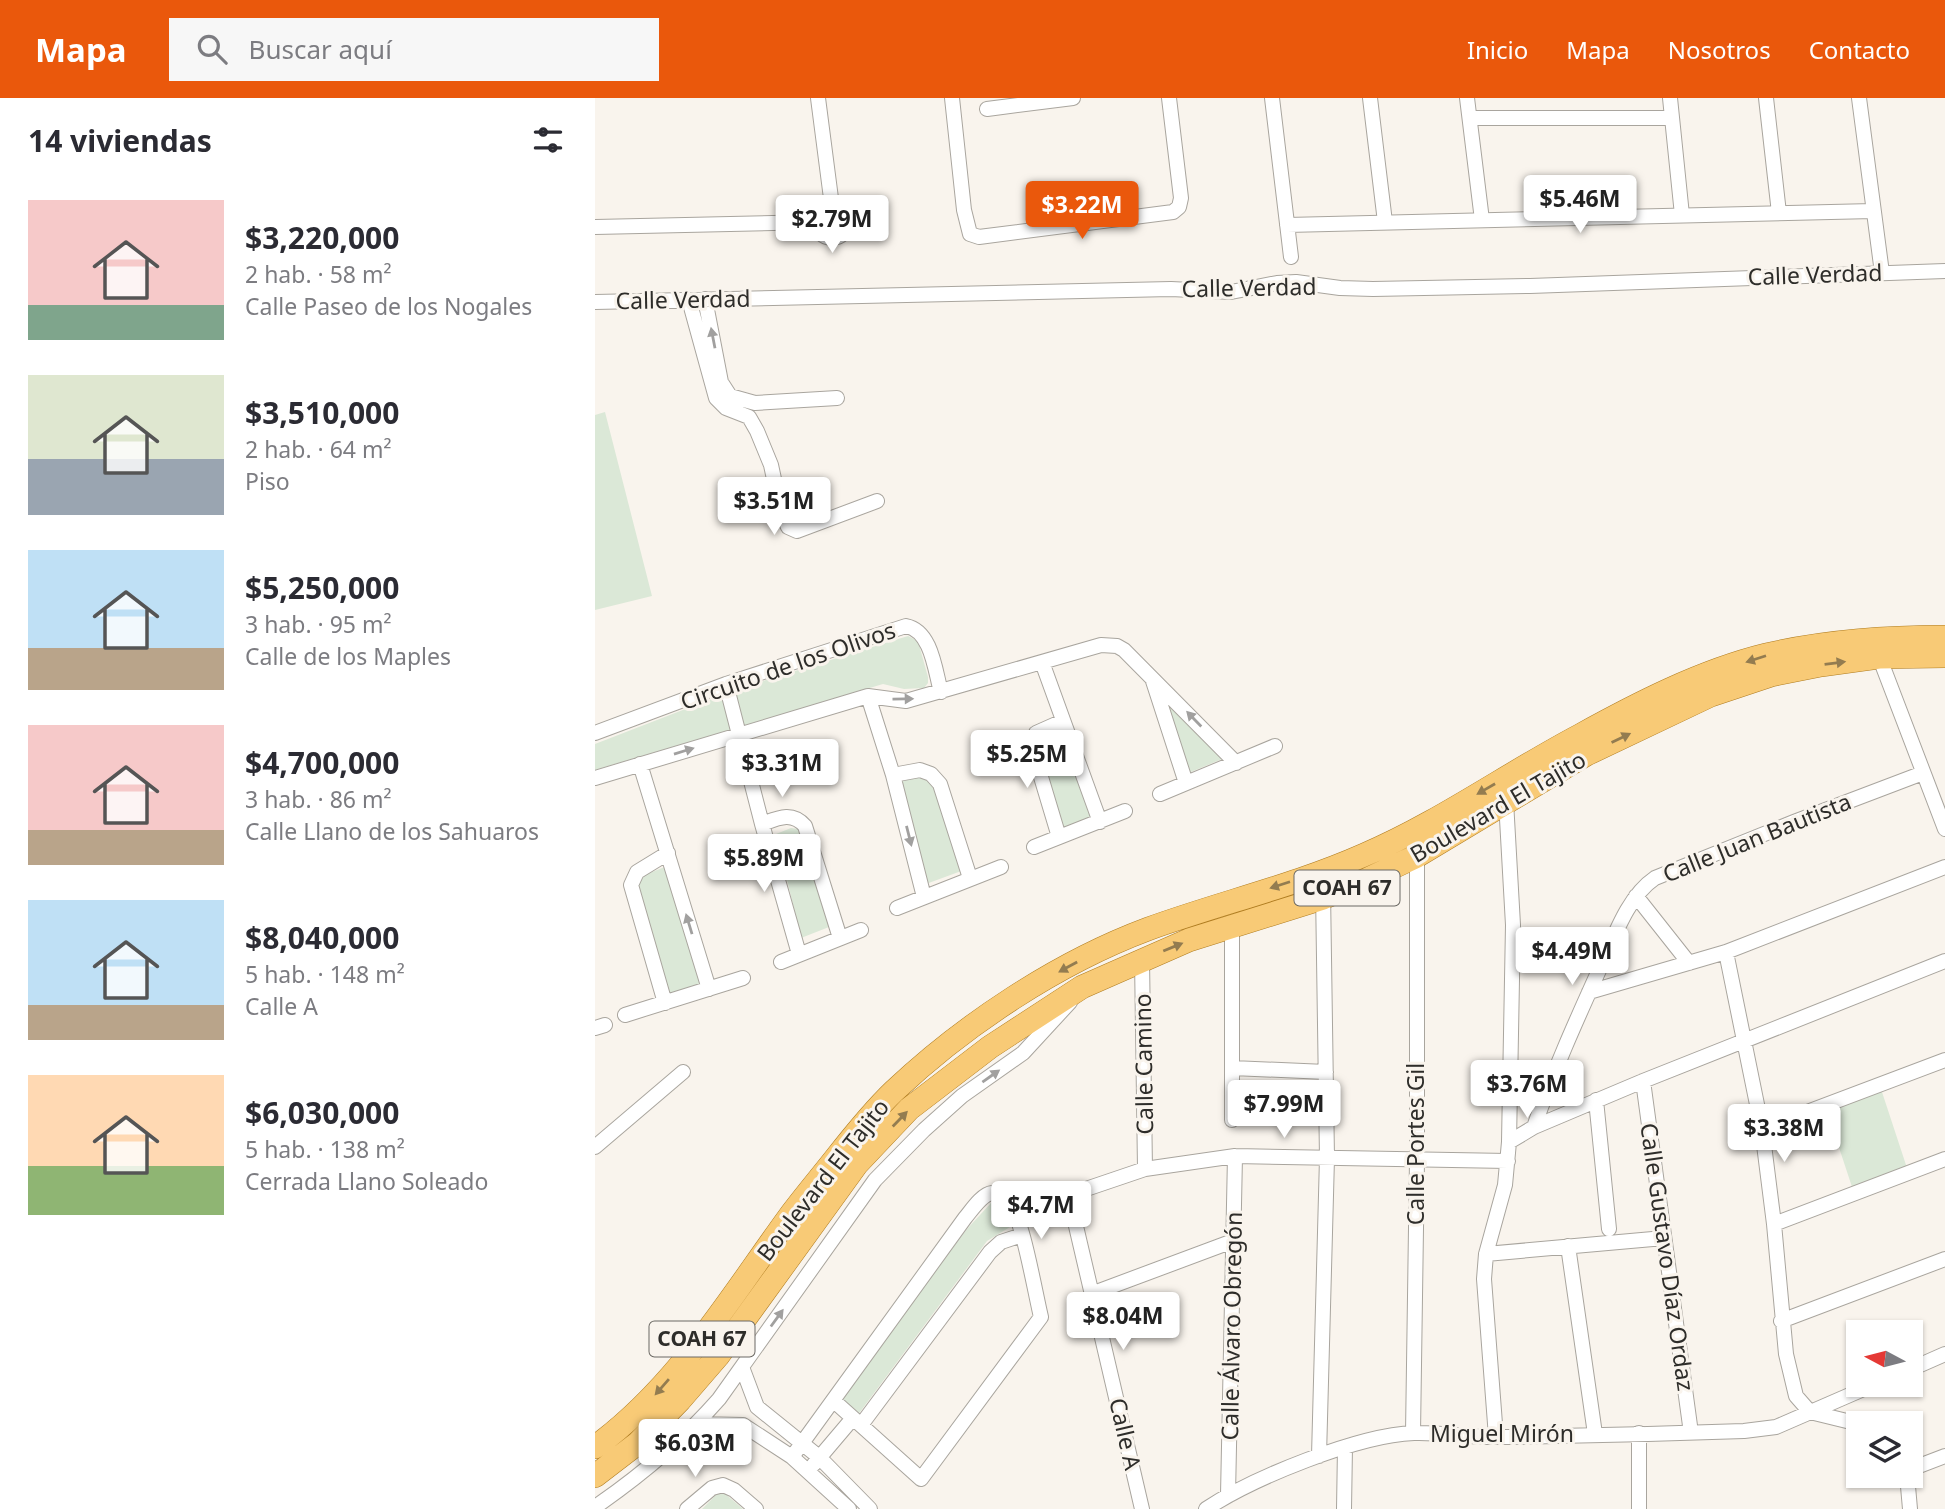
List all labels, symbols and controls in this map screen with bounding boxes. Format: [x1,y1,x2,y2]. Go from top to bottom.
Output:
search box [169,18,659,81]
text: Mapa [35,27,127,72]
icon: search [193,30,231,68]
text: Buscar aquí [249,31,392,67]
text: Inicio [1467,33,1528,66]
text: Mapa [1566,33,1630,66]
text: Nosotros [1668,33,1771,66]
text: Contacto [1809,33,1910,66]
text: 14 viviendas [28,120,212,161]
icon: filters [529,121,567,159]
pin: $5.46M [1523,176,1637,235]
pin: $3.22M [1025,181,1139,241]
text: $5.46M [1540,182,1620,214]
text: $3.22M [1042,188,1122,220]
pin: $2.79M [775,195,889,255]
text: $2.79M [792,202,872,234]
text: $3,220,000 [245,217,399,258]
icon: home [84,228,168,312]
street label: Calle Verdad [1747,256,1883,292]
text: 2 hab. · 58 m² [245,258,392,290]
street label: Calle Verdad [1181,270,1317,304]
street label: Calle Verdad [615,282,751,316]
text: Calle Paseo de los Nogales [245,290,532,322]
one-way arrow [707,327,718,349]
text: $3,510,000 [245,392,399,433]
icon: home [84,403,168,487]
text: 2 hab. · 64 m² [245,433,392,465]
text: Piso [245,465,290,497]
pin: $3.51M [717,478,831,537]
text: $3.51M [734,484,814,516]
text: $5,250,000 [245,567,399,608]
icon: home [84,578,168,662]
text: 3 hab. · 95 m² [245,608,392,640]
street label: Circuito de los Olivos [676,613,899,717]
text: Calle de los Maples [245,640,451,672]
one-way arrow [1746,654,1767,665]
one-way arrow [1824,657,1846,668]
one-way arrow [892,693,914,705]
one-way arrow [1185,711,1202,728]
pin: $5.25M [970,730,1084,790]
one-way arrow [1611,732,1631,743]
text: $5.25M [987,737,1067,769]
pin: $3.31M [725,740,839,799]
text: $4,700,000 [245,742,399,783]
street label: Boulevard El Tajito [1404,743,1591,869]
one-way arrow [673,745,694,755]
text: $3.31M [742,746,822,778]
icon: home [84,753,168,837]
text: 3 hab. · 86 m² [245,783,392,815]
one-way arrow [1476,783,1495,795]
street label: Calle Juan Bautista [1658,785,1856,889]
text: Calle Llano de los Sahuaros [245,815,539,847]
one-way arrow [904,825,915,847]
pin: $5.89M [707,834,821,894]
text: $5.89M [724,841,804,873]
road number: COAH 67 [1295,870,1399,906]
one-way arrow [1270,880,1291,891]
one-way arrow [684,913,694,934]
text: $8,040,000 [245,917,399,958]
icon: home [84,928,168,1012]
pin: $4.49M [1515,928,1629,987]
text: $4.49M [1532,934,1612,966]
one-way arrow [1163,941,1184,952]
text: 5 hab. · 148 m² [245,958,405,990]
one-way arrow [1059,961,1078,973]
text: Calle A [245,990,318,1022]
street label: Calle Camino [1126,993,1160,1135]
pin: $3.76M [1470,1060,1584,1120]
street label: Calle Portes Gil [1399,1063,1431,1225]
text: $3.76M [1487,1067,1567,1099]
one-way arrow [982,1069,1000,1083]
pin: $7.99M [1227,1080,1341,1140]
text: $7.99M [1244,1087,1324,1119]
text: $6,030,000 [245,1092,399,1133]
street label: Boulevard El Tajito [749,1092,896,1267]
icon: home [84,1103,168,1187]
pin: $3.38M [1727,1104,1841,1164]
one-way arrow [891,1111,908,1128]
text: $3.38M [1744,1111,1824,1143]
street label: Calle Gustavo Díaz Ordaz [1633,1121,1703,1393]
text: 5 hab. · 138 m² [245,1133,405,1165]
text: Cerrada Llano Soleado [245,1165,488,1197]
pin: $4.7M [992,1182,1090,1241]
text: $4.7M [1007,1188,1075,1220]
street label: Calle Álvaro Obregón [1213,1211,1249,1441]
pin: $8.04M [1066,1292,1180,1352]
text: $8.04M [1083,1299,1163,1331]
one-way arrow [769,1309,783,1327]
north arrow [1846,1320,1923,1396]
map controls [1846,1320,1923,1488]
road number: COAH 67 [650,1322,755,1356]
one-way arrow [655,1378,670,1395]
street label: Calle A [1102,1395,1150,1473]
button: layers [1846,1411,1923,1488]
street label: Miguel Mirón [1430,1417,1574,1449]
pin: $6.03M [638,1420,752,1479]
text: $6.03M [655,1426,735,1458]

